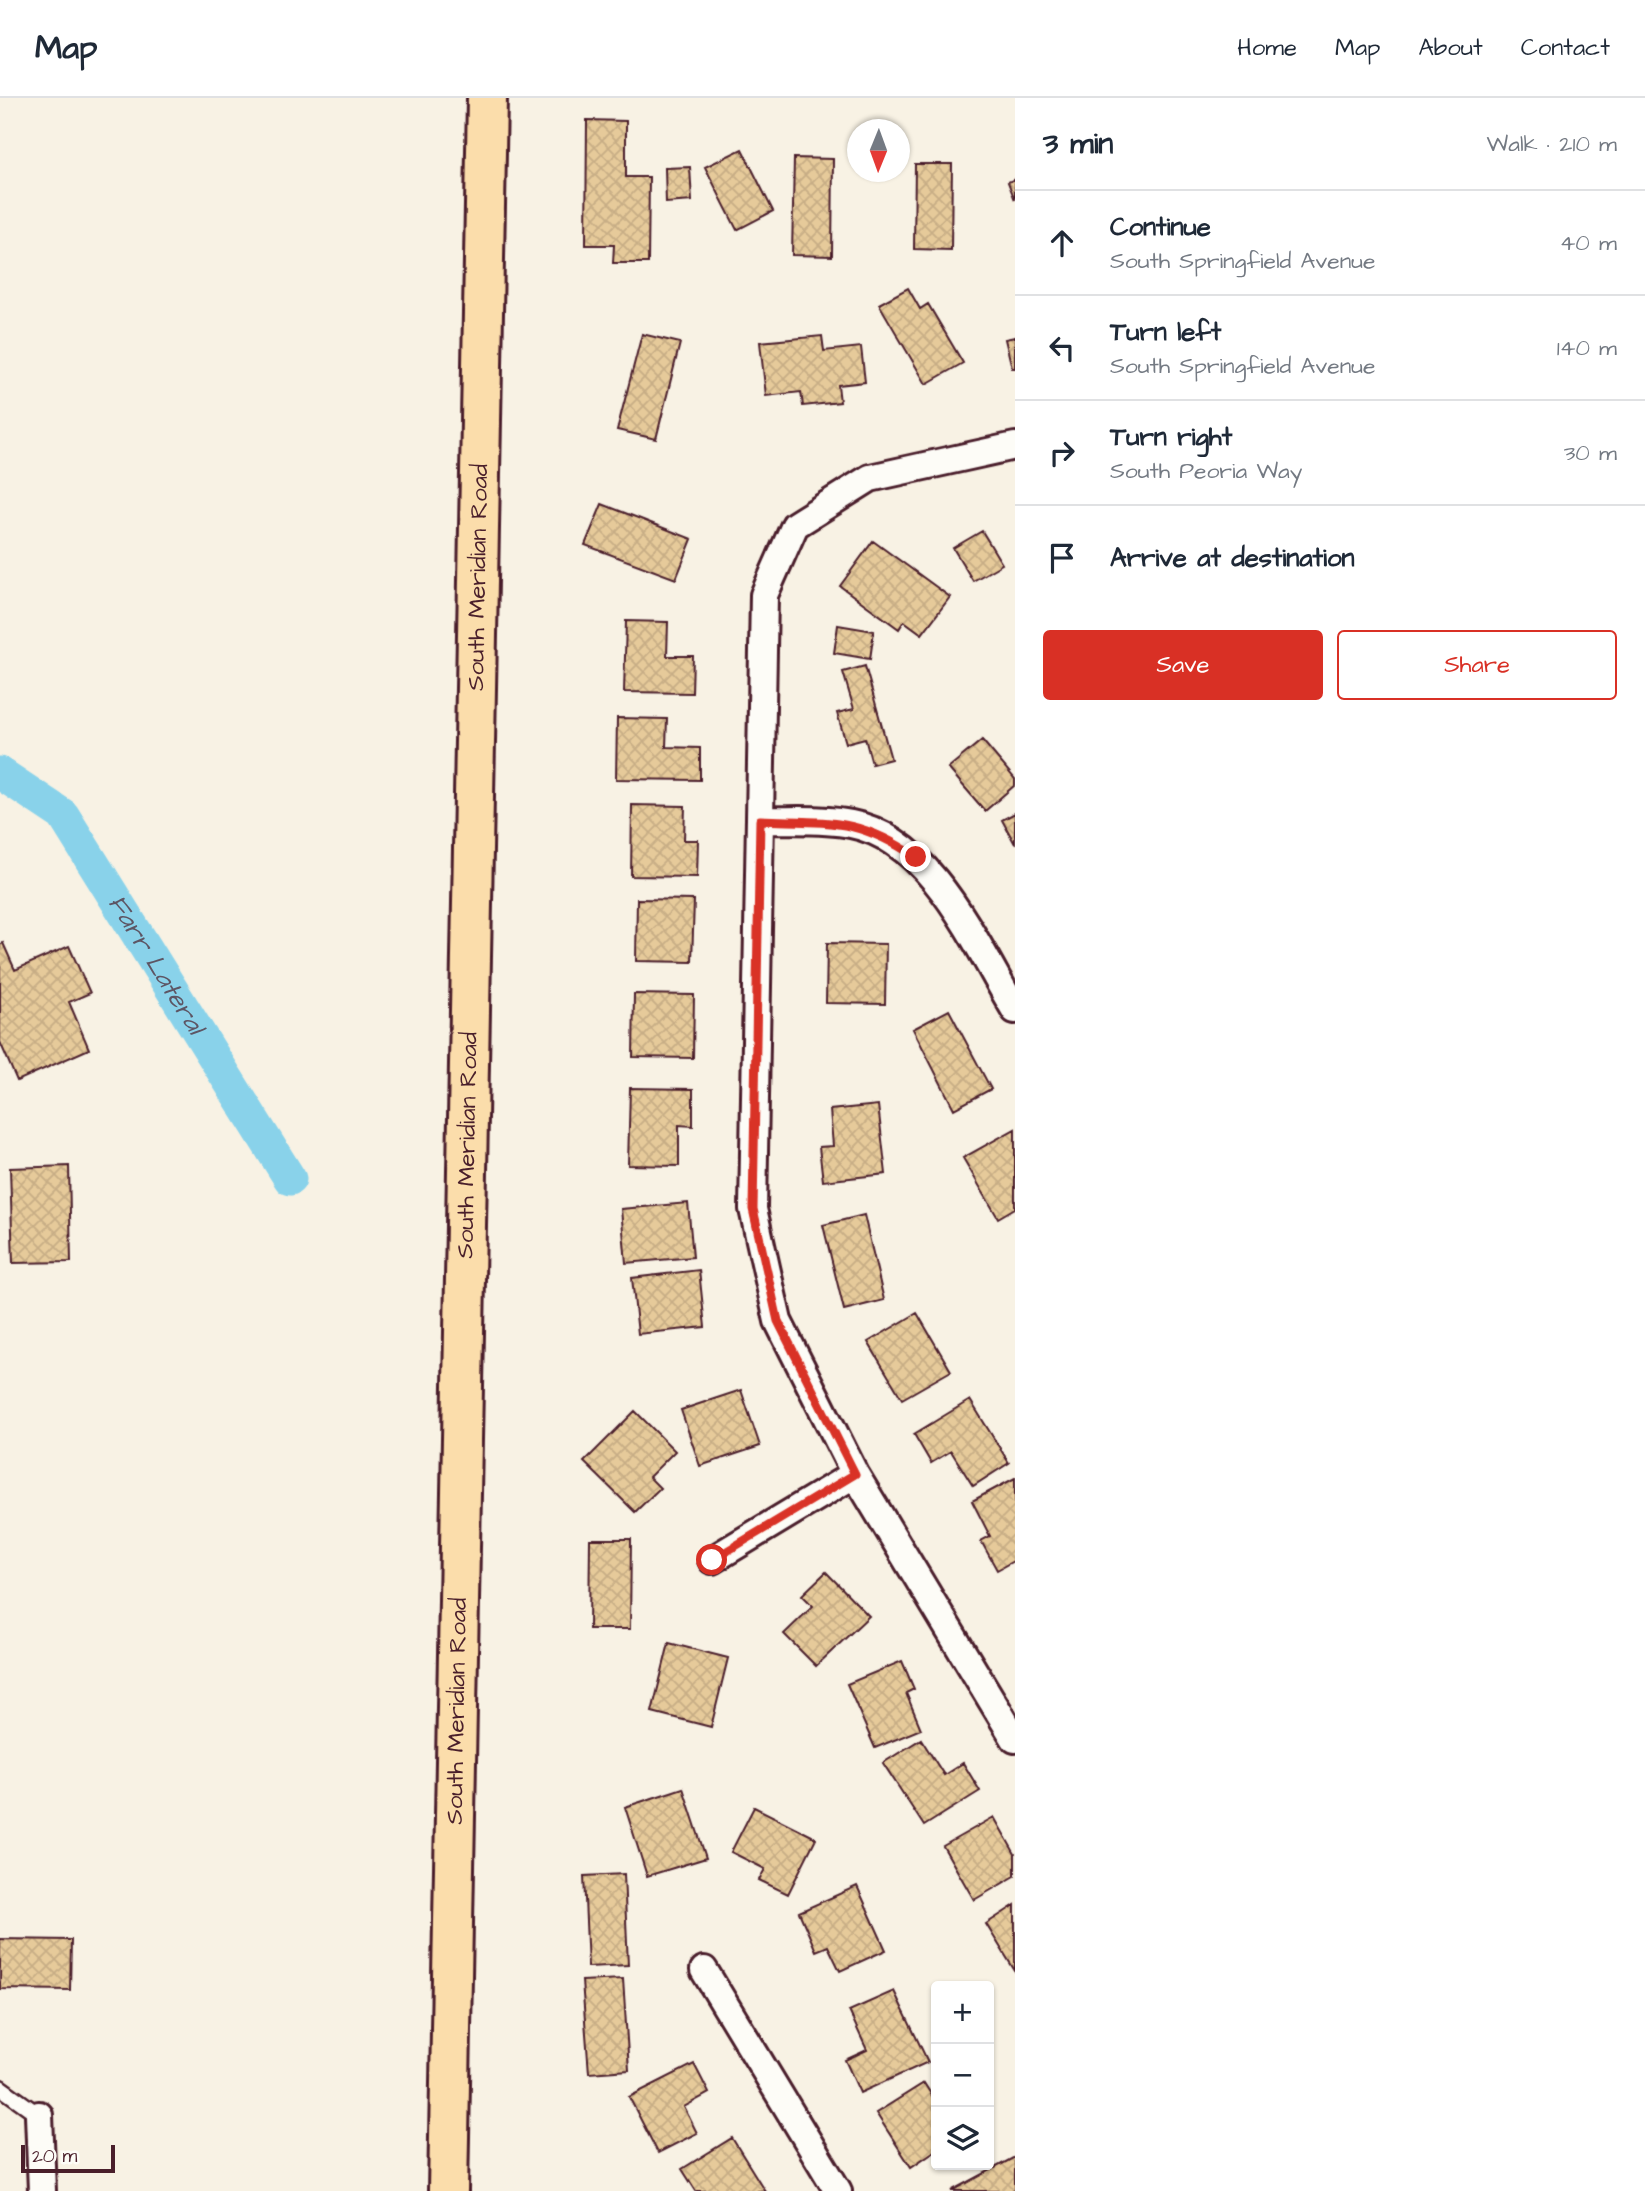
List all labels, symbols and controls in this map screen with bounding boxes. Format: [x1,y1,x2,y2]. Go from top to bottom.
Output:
text: Map [35,25,97,71]
text: Home [1237,31,1297,65]
text: Map [1335,31,1380,65]
text: About [1418,31,1483,65]
text: Contact [1521,31,1610,65]
north arrow [847,119,910,182]
text: 3 min [1043,123,1113,165]
text: Walk · 210 m [1487,128,1617,160]
text: Continue [1110,209,1211,245]
icon: ahead [1043,224,1081,262]
text: 40 m [1560,227,1617,259]
text: South Springfield Avenue [1110,245,1375,277]
text: Turn left [1110,314,1221,350]
icon: left [1043,329,1081,367]
text: 140 m [1557,332,1617,364]
text: South Springfield Avenue [1110,350,1375,382]
text: Turn right [1110,419,1232,455]
icon: right [1043,434,1081,472]
text: 30 m [1564,437,1617,469]
text: South Peoria Way [1110,455,1302,487]
street label: South Meridian Road [459,463,497,691]
icon: arrive [1043,539,1081,577]
text: Arrive at destination [1110,540,1355,576]
button: Save [1043,630,1323,700]
button: Share [1337,630,1617,700]
route end [900,841,931,872]
water label: Farr Lateral [99,888,215,1044]
street label: South Meridian Road [448,1031,487,1259]
route start [696,1544,727,1575]
street label: South Meridian Road [438,1597,476,1825]
map controls [931,1981,994,2170]
button: + [931,1981,994,2044]
button: − [931,2044,994,2107]
button: layers [931,2107,994,2170]
scale bar [21,2142,116,2174]
text: 20 m [32,2143,77,2170]

